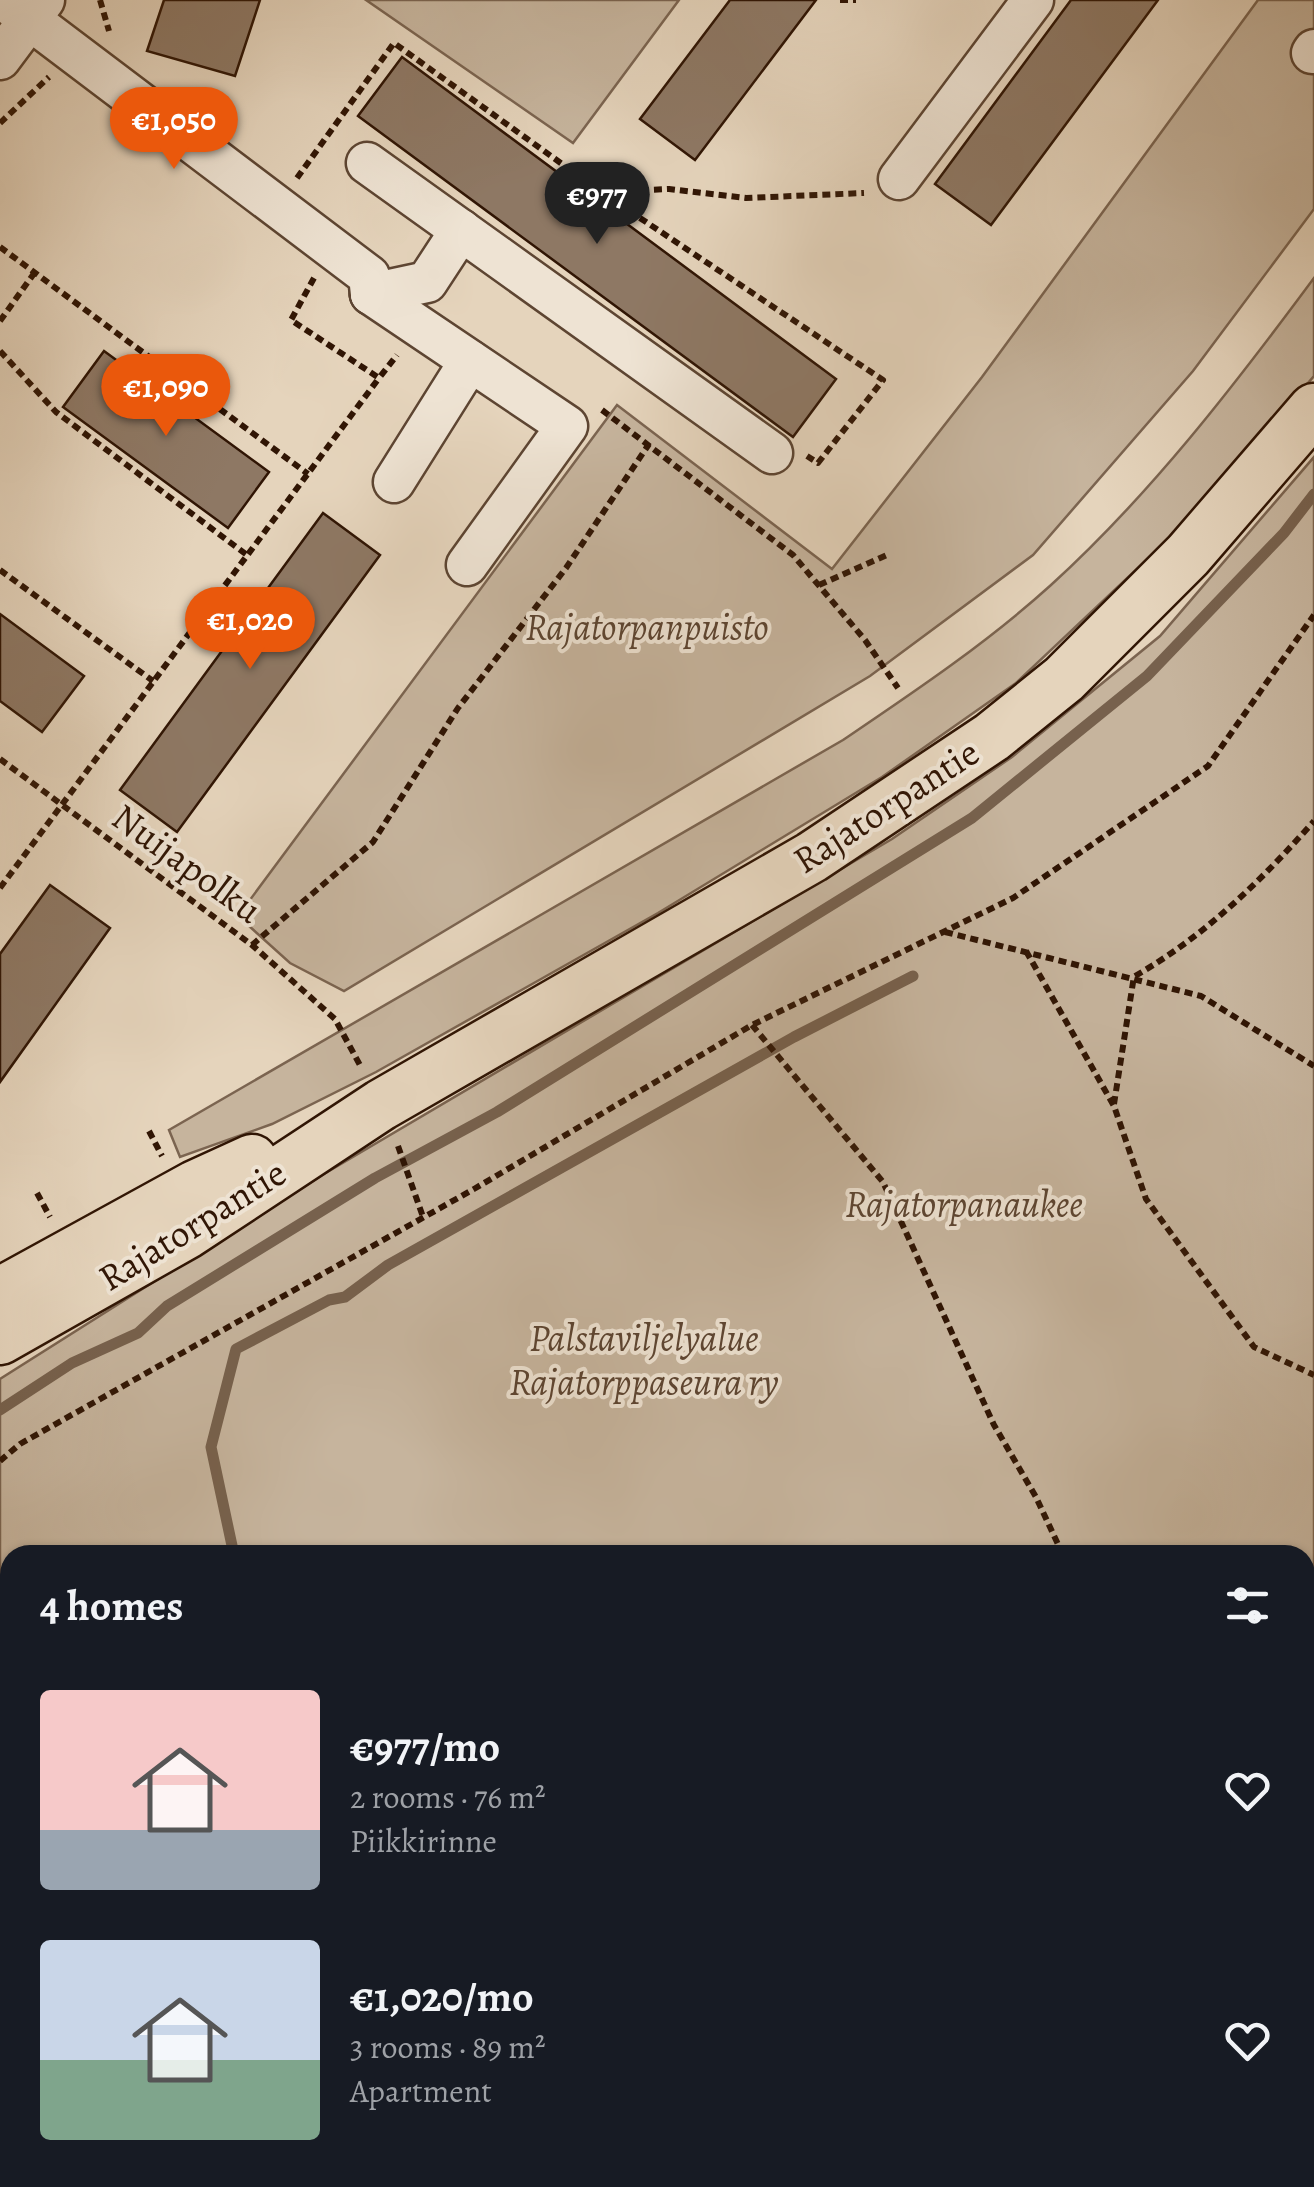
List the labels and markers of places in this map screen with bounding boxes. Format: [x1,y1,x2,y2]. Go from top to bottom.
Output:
pin: €1,050 [93,87,255,172]
pin: €977 [538,162,656,247]
pin: €1,090 [85,354,247,439]
pin: €1,020 [169,587,331,672]

